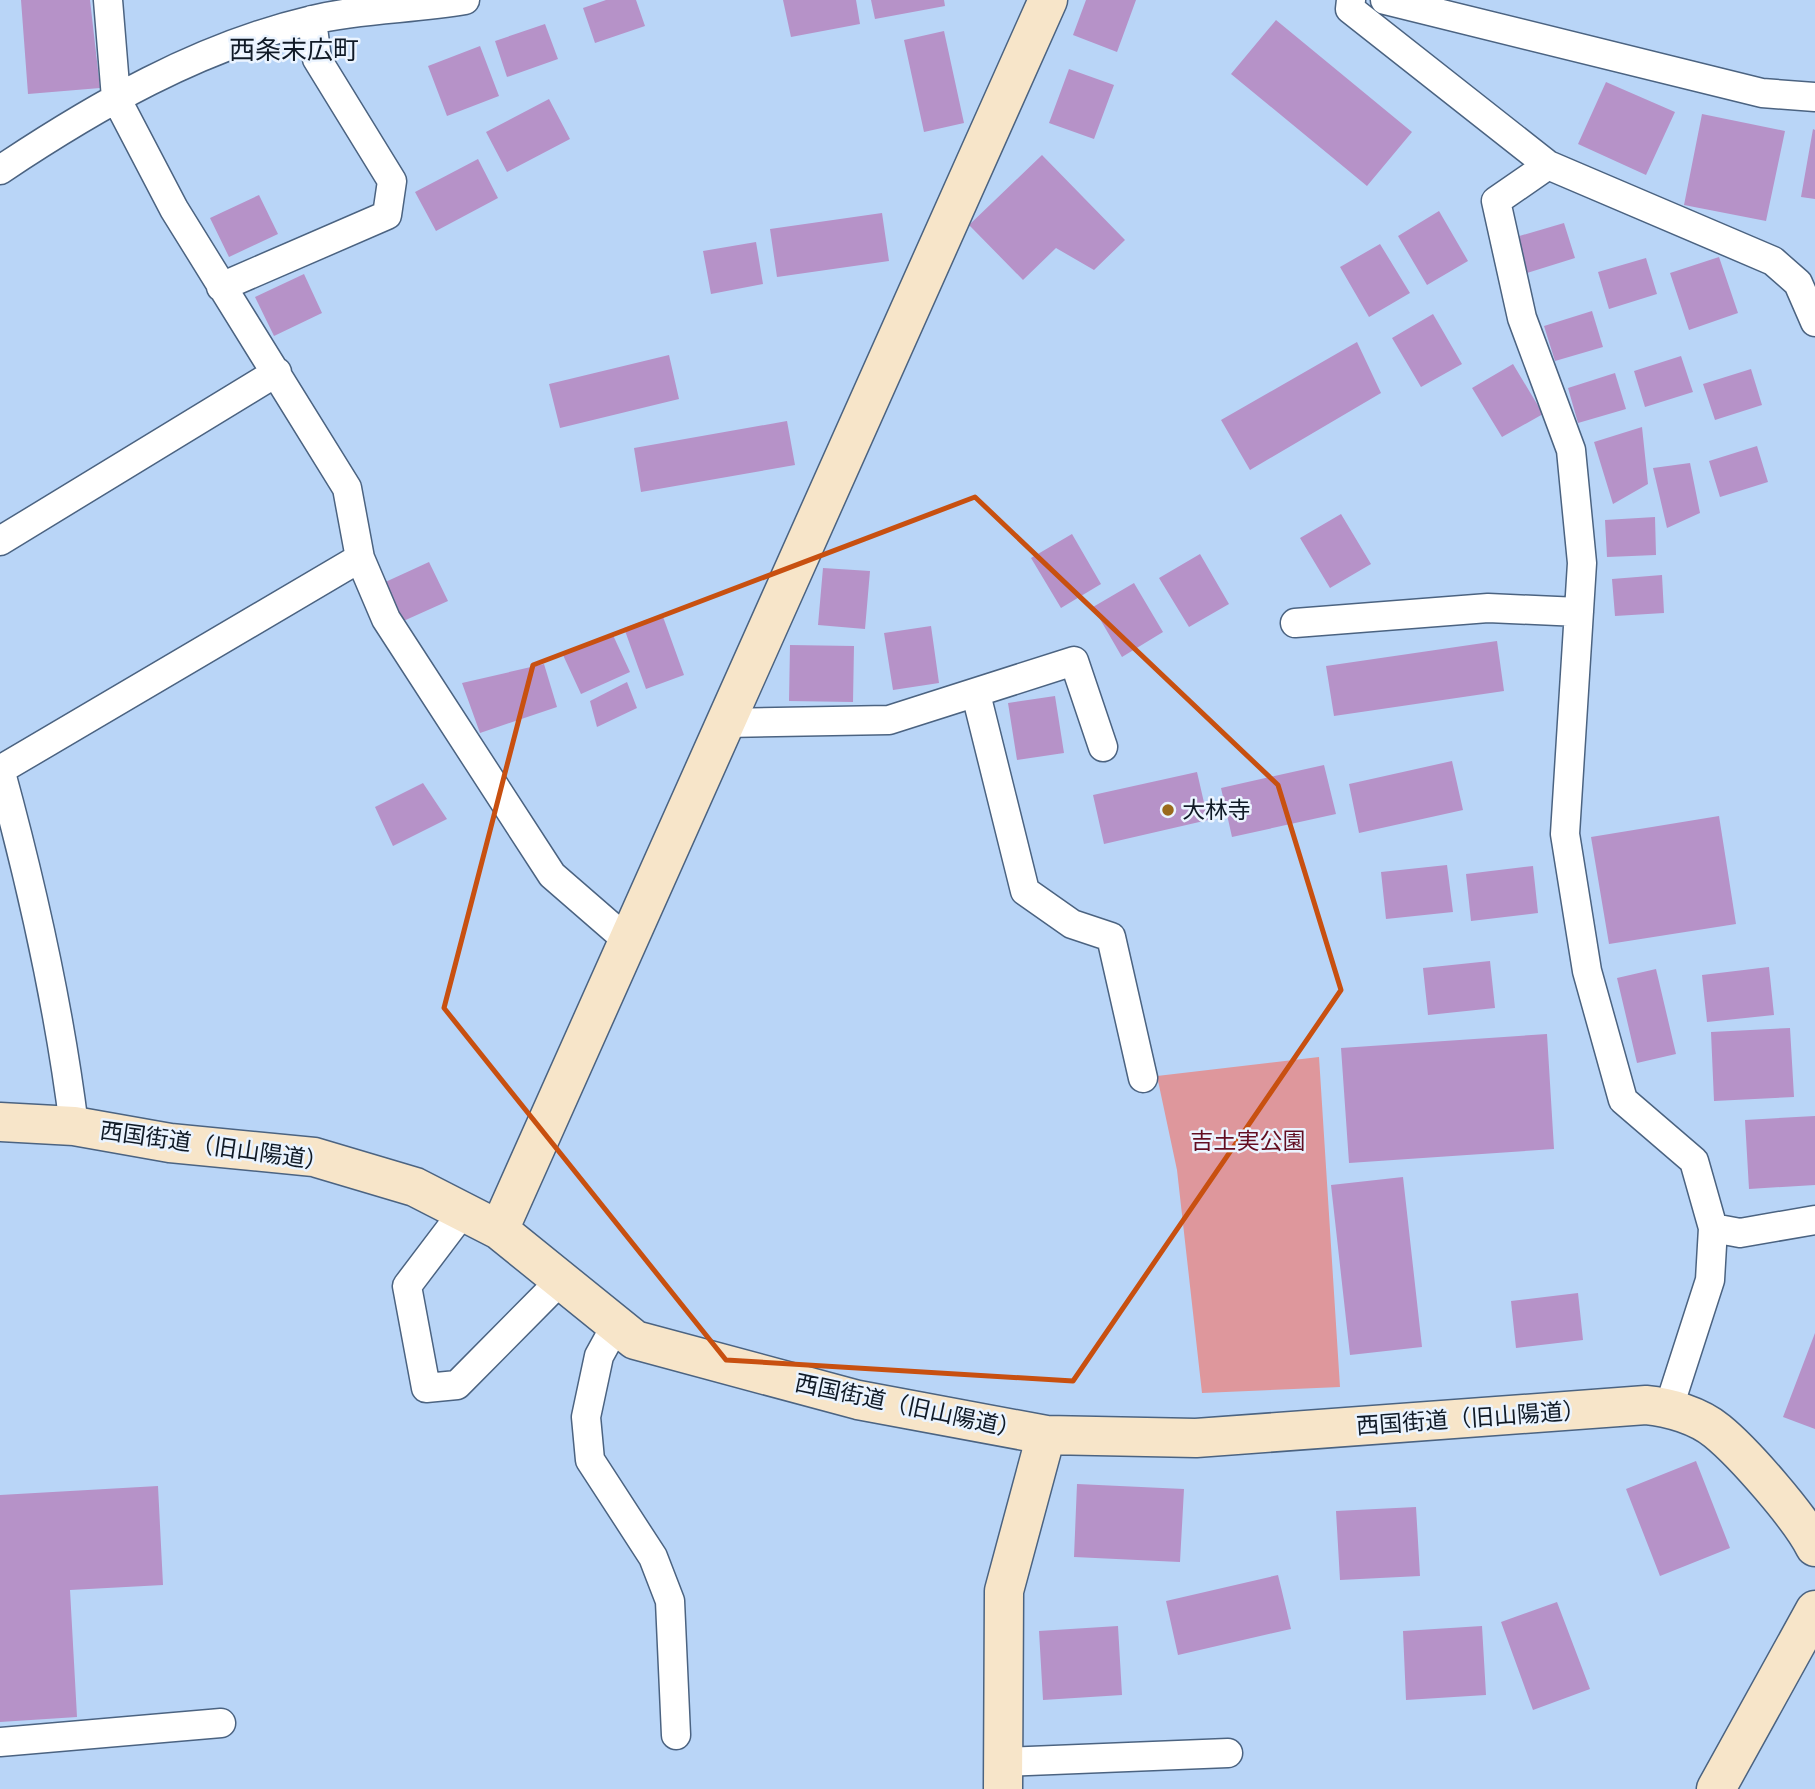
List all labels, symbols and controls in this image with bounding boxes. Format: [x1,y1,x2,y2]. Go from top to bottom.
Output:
district label: 西条末広町 [229,35,359,66]
place label: 大林寺 [1182,796,1251,824]
marker: 大林寺 [1160,802,1176,818]
street label: 西国街道（旧山陽道） [98,1116,330,1176]
park label: 吉土実公園 [1191,1127,1306,1155]
street label: 西国街道（旧山陽道） [793,1368,1023,1444]
street label: 西国街道（旧山陽道） [1355,1396,1587,1440]

